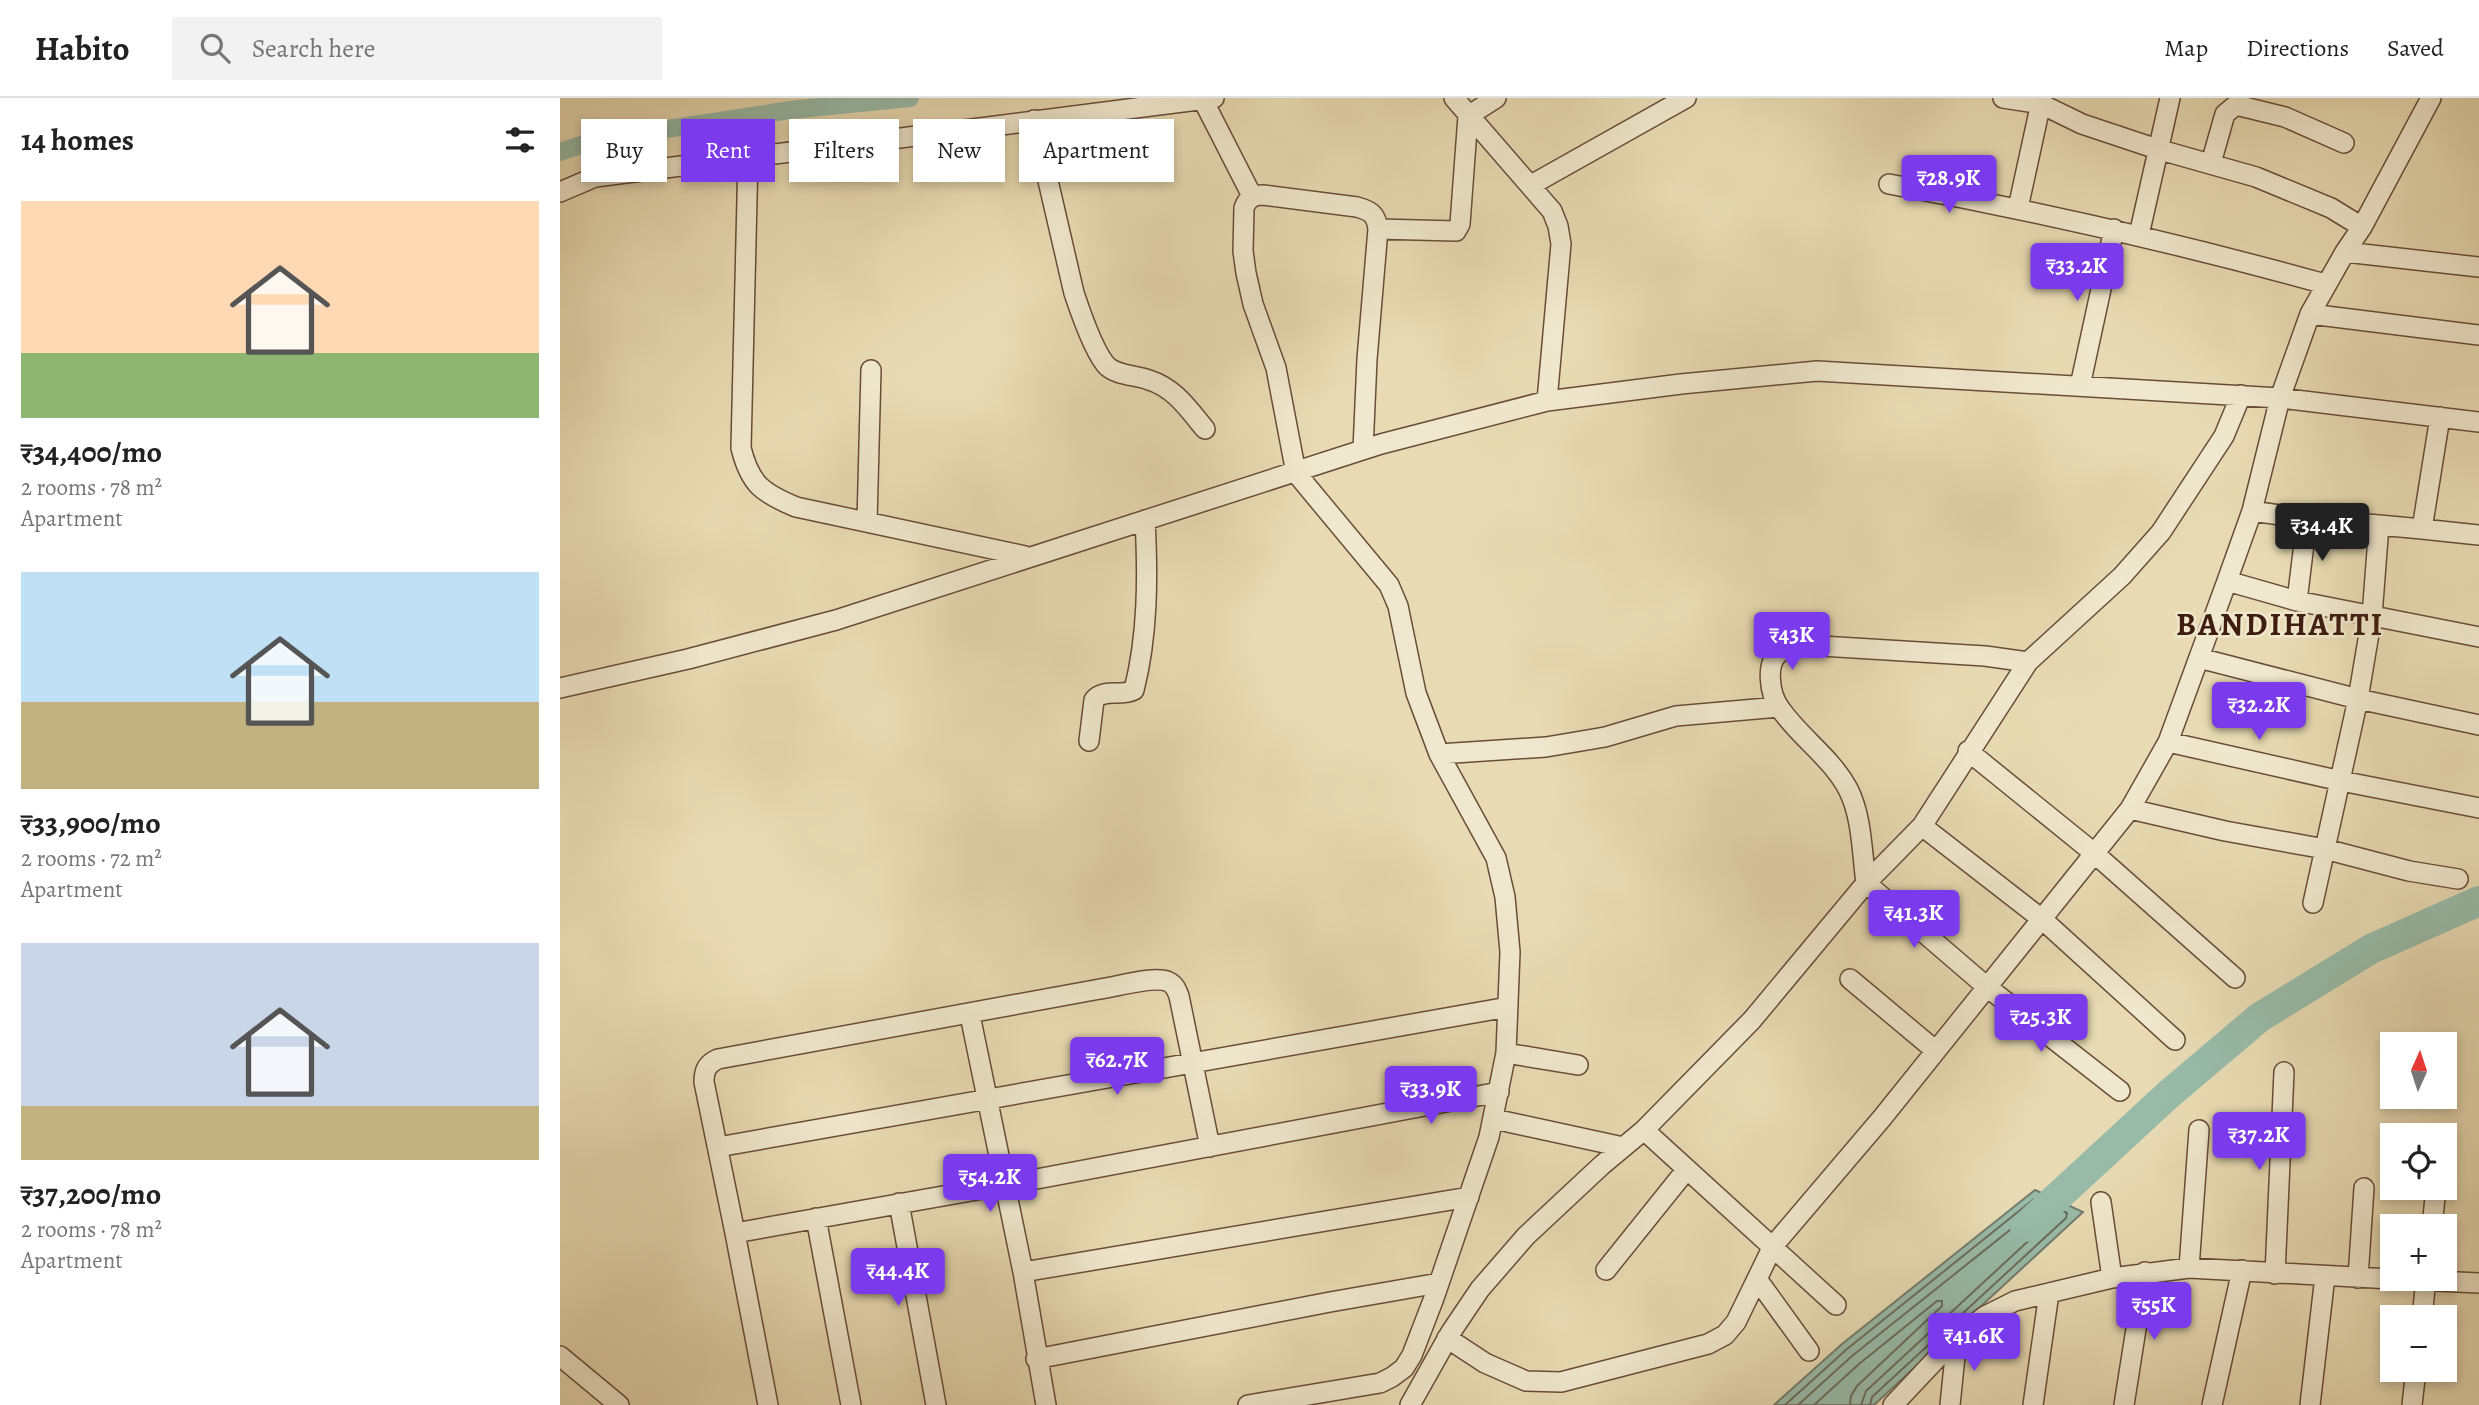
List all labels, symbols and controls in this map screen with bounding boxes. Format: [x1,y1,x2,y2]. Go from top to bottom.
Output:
search box [172,17,662,80]
text: Habito [35,26,130,71]
icon: search [196,29,234,67]
text: Search here [252,31,375,66]
text: Map [2164,32,2208,64]
text: Directions [2246,32,2349,64]
text: Saved [2387,32,2444,64]
chip: Buy [581,119,667,182]
chip: Rent [681,119,775,182]
chip: Filters [789,119,899,182]
chip: New [913,119,1005,182]
chip: Apartment [1019,119,1174,182]
text: 14 homes [21,120,134,160]
icon: filters [501,121,539,159]
pin: ₹28.9K [1892,156,2006,215]
text: ₹28.9K [1918,162,1980,193]
pin: ₹33.2K [2020,244,2134,303]
icon: home [217,247,343,373]
text: ₹33.2K [2047,250,2107,281]
text: ₹34,400/mo [21,432,162,472]
text: 2 rooms · 78 m² [21,472,162,503]
text: Apartment [21,503,123,534]
pin: ₹34.4K [2265,504,2379,563]
text: ₹34.4K [2291,510,2353,541]
district label: BANDIHATTI [2176,602,2384,646]
pin: ₹43K [1751,612,1833,672]
icon: home [217,618,343,744]
text: ₹43K [1770,619,1814,650]
pin: ₹32.2K [2202,682,2316,742]
text: ₹32.2K [2228,689,2290,720]
text: ₹33,900/mo [21,803,161,843]
text: 2 rooms · 72 m² [21,843,162,874]
text: Apartment [21,874,123,905]
pin: ₹41.3K [1857,890,1971,950]
text: ₹41.3K [1885,897,1943,928]
icon: home [217,989,343,1115]
pin: ₹25.3K [1984,995,2098,1054]
text: ₹25.3K [2011,1001,2071,1032]
north arrow [2380,1032,2457,1110]
map controls [2380,1032,2457,1382]
pin: ₹62.7K [1060,1038,1174,1097]
text: ₹62.7K [1086,1044,1148,1075]
pin: ₹33.9K [1374,1066,1488,1126]
text: ₹33.9K [1401,1073,1461,1104]
pin: ₹37.2K [2202,1112,2316,1172]
text: ₹37.2K [2229,1119,2289,1150]
button: locate [2380,1123,2457,1200]
pin: ₹54.2K [933,1154,1047,1214]
text: ₹54.2K [959,1161,1021,1192]
text: ₹37,200/mo [21,1174,161,1214]
text: 2 rooms · 78 m² [21,1214,162,1245]
button: + [2380,1214,2457,1291]
text: Apartment [21,1245,123,1276]
pin: ₹44.4K [841,1248,955,1308]
text: ₹44.4K [867,1255,929,1286]
pin: ₹55K [2113,1282,2195,1342]
text: ₹55K [2132,1289,2176,1320]
button: − [2380,1305,2457,1382]
pin: ₹41.6K [1917,1314,2031,1373]
text: ₹41.6K [1944,1320,2004,1351]

